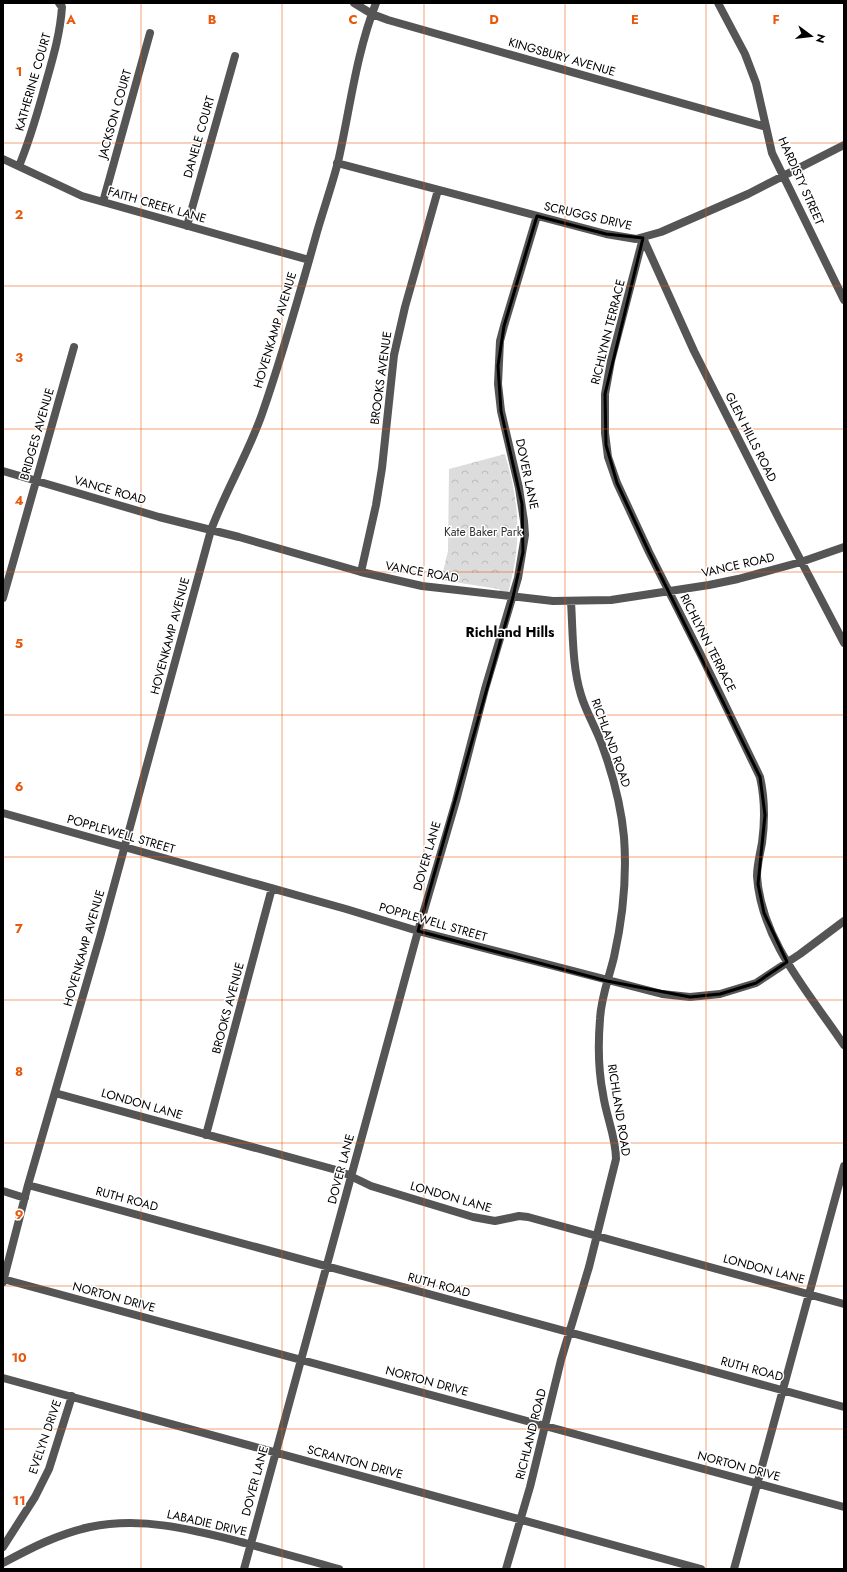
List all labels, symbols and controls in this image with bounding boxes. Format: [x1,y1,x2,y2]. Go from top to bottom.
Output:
text: A [65,10,76,29]
text: B [208,10,217,29]
text: C [348,10,358,29]
text: D [489,10,499,29]
text: E [631,10,639,29]
text: F [772,10,780,29]
north arrow [791,16,831,56]
street label: KATHERINE COURT [10,30,56,133]
text: N [812,32,830,45]
street label: KINGSBURY AVENUE [506,33,618,81]
text: 1 [16,62,22,81]
street label: JACKSON COURT [93,67,136,163]
street label: DANELE COURT [179,93,219,180]
street label: HARDISTY STREET [773,134,829,228]
street label: FAITH CREEK LANE [106,182,208,228]
street label: SCRUGGS DRIVE [542,197,634,235]
text: 2 [15,205,23,224]
street label: HOVENKAMP AVENUE [249,270,301,390]
street label: RICHLYNN TERRACE [586,277,630,387]
street label: BROOKS AVENUE [366,330,396,426]
text: 3 [15,348,23,367]
street label: BRIDGES AVENUE [15,386,59,482]
street label: GLEN HILLS ROAD [721,389,781,485]
street label: DOVER LANE [511,437,543,511]
street label: VANCE ROAD [72,471,148,509]
text: 4 [14,491,24,510]
park label: Kate Baker Park [444,523,523,541]
street label: VANCE ROAD [700,548,776,582]
street label: VANCE ROAD [384,557,460,587]
street label: HOVENKAMP AVENUE [146,575,194,697]
street label: RICHLYNN TERRACE [675,591,741,695]
district label: Richland Hills [466,622,555,642]
text: 5 [15,634,23,653]
street label: RICHLAND ROAD [587,696,635,790]
text: 6 [15,777,24,796]
street label: POPPLEWELL STREET [65,810,178,858]
street label: DOVER LANE [408,819,446,893]
street label: HOVENKAMP AVENUE [59,887,109,1009]
street label: POPPLEWELL STREET [377,898,490,946]
text: 7 [15,919,23,938]
street label: BROOKS AVENUE [207,960,249,1056]
text: 8 [15,1062,23,1081]
street label: RICHLAND ROAD [603,1063,635,1157]
street label: LONDON LANE [99,1084,185,1124]
street label: DOVER LANE [323,1132,359,1206]
street label: LONDON LANE [408,1177,494,1217]
street label: RUTH ROAD [94,1182,160,1216]
text: 9 [15,1205,24,1224]
street label: LONDON LANE [721,1249,807,1289]
street label: RUTH ROAD [406,1268,472,1302]
street label: NORTON DRIVE [71,1277,157,1317]
text: 10 [11,1348,27,1367]
street label: RUTH ROAD [719,1352,785,1386]
street label: NORTON DRIVE [384,1361,470,1401]
street label: RICHLAND ROAD [511,1387,551,1481]
street label: EVELYN DRIVE [24,1397,66,1477]
street label: SCRANTON DRIVE [305,1441,405,1483]
street label: DOVER LANE [237,1444,273,1518]
street label: NORTON DRIVE [696,1446,782,1486]
text: 11 [12,1491,26,1510]
street label: LABADIE DRIVE [165,1505,249,1541]

